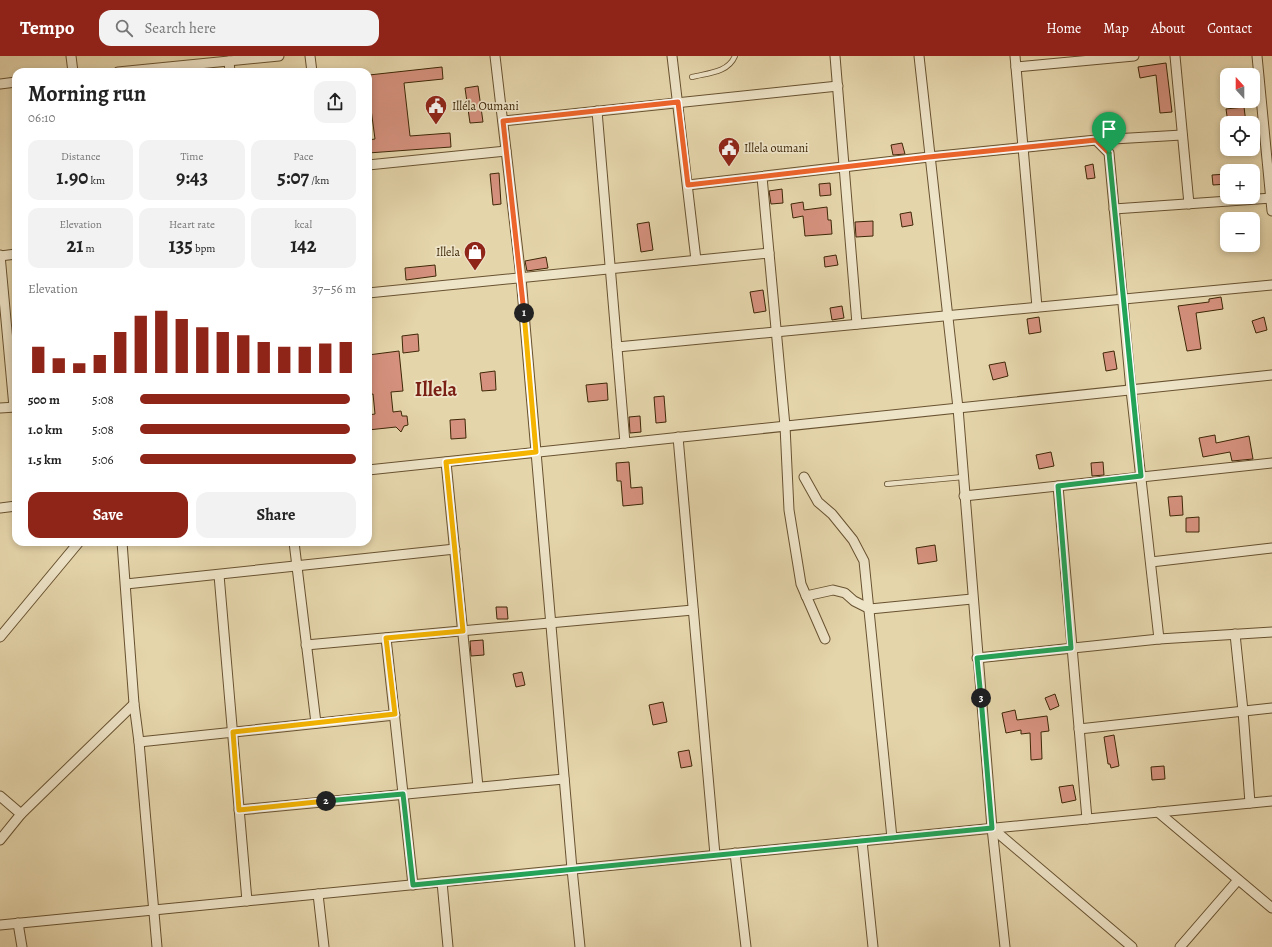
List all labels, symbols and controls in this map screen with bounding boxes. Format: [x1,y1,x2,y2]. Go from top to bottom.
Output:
search box [99,10,379,46]
text: Tempo [20,15,75,41]
icon: search [113,17,135,39]
text: Search here [145,18,216,38]
text: Home [1046,19,1081,38]
text: Map [1103,19,1129,38]
text: About [1151,19,1185,38]
text: Contact [1207,19,1252,38]
north arrow [1220,68,1260,108]
map controls [1220,68,1260,252]
text: Morning run [28,79,146,109]
button: share [314,81,356,123]
public building icon: Illéla Oumani [423,93,449,126]
place label: Illéla Oumani [452,98,519,114]
text: 06:10 [28,109,55,126]
pin [1092,112,1126,153]
button: locate [1220,116,1260,156]
icon: arrive [1098,118,1120,140]
public building icon: Illela oumani [716,135,742,168]
place label: Illela oumani [744,140,808,156]
text: Distance [61,149,100,164]
text: Time [181,149,203,164]
text: Pace [293,149,314,164]
text: 1.90 [56,164,88,191]
text: 9:43 [176,164,208,191]
text: 5:07 [277,164,309,191]
button: + [1220,164,1260,204]
text: km [88,173,105,188]
text: /km [309,173,329,188]
button: − [1220,212,1260,252]
text: Elevation [60,217,102,232]
text: Heart rate [169,217,215,232]
text: kcal [295,217,312,232]
text: 21 [67,232,83,259]
text: 135 [168,232,193,259]
text: 142 [290,232,316,259]
shop icon: Illela [462,239,488,272]
text: m [83,241,95,256]
text: bpm [193,241,216,256]
place label: Illela [436,244,460,260]
text: Elevation [28,280,78,297]
text: 37–56 m [312,280,356,297]
pin: 1 [514,303,534,323]
text: 1 [522,305,526,320]
district label: Illela [415,376,457,403]
text: 500 m [28,391,60,408]
text: 5:08 [92,391,114,408]
text: 1.0 km [28,421,63,438]
text: 5:08 [92,421,114,438]
text: 1.5 km [28,451,62,468]
text: 5:06 [92,451,114,468]
button: Save [28,492,188,538]
button: Share [196,492,356,538]
pin: 3 [971,688,991,708]
text: 3 [979,690,983,705]
pin: 2 [316,791,336,811]
text: 2 [323,793,329,808]

